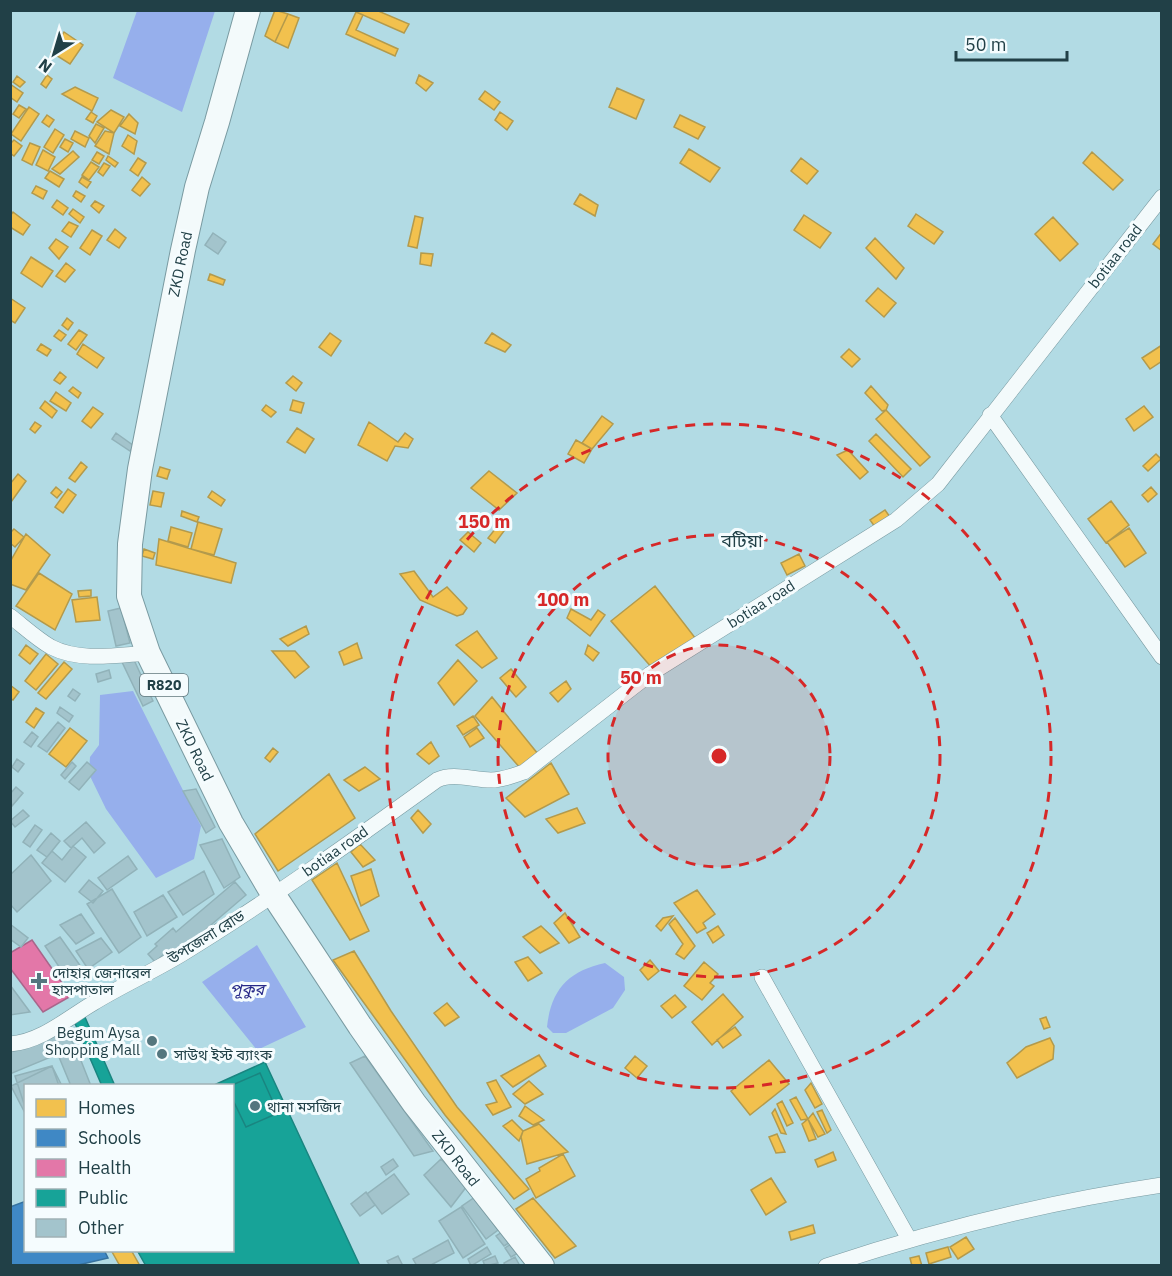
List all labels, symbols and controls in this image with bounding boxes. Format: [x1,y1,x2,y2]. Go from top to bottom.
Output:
north arrow [24,24,84,84]
scale bar [956,24,1067,62]
text: 50 m [965,33,1007,56]
text: N [34,55,56,77]
street label: botiaa road [1084,220,1146,292]
street label: ZKD Road [164,230,196,298]
text: 150 m [458,510,510,533]
district label: বটিয়া [720,529,763,552]
street label: botiaa road [724,576,798,632]
text: 100 m [537,588,589,611]
text: 50 m [620,666,662,689]
road number: R820 [140,674,188,696]
street label: ZKD Road [172,716,218,784]
centre of rings [709,746,729,766]
street label: botiaa road [298,821,372,881]
street label: উপজেলা রোড [163,906,248,969]
place label: দোহার জেনারেল হাসপাতাল [51,963,152,999]
marker: দোহার জেনারেল হাসপাতাল [30,972,48,990]
water label: পূকুর [230,979,267,999]
place label: Begum Aysa Shopping Mall [45,1023,140,1059]
marker: Begum Aysa Shopping Mall [145,1034,159,1048]
place label: সাউথ ইস্ট ব্যাংক [173,1045,273,1064]
marker: সাউথ ইস্ট ব্যাংক [155,1047,169,1061]
legend [24,1084,234,1252]
text: Homes [78,1096,135,1119]
place label: থানা মসজিদ [267,1097,342,1116]
marker: থানা মসজিদ [248,1099,262,1113]
text: Schools [78,1126,142,1149]
street label: ZKD Road [428,1126,484,1190]
text: Health [78,1156,132,1179]
text: Public [78,1186,128,1209]
text: Other [78,1216,124,1239]

